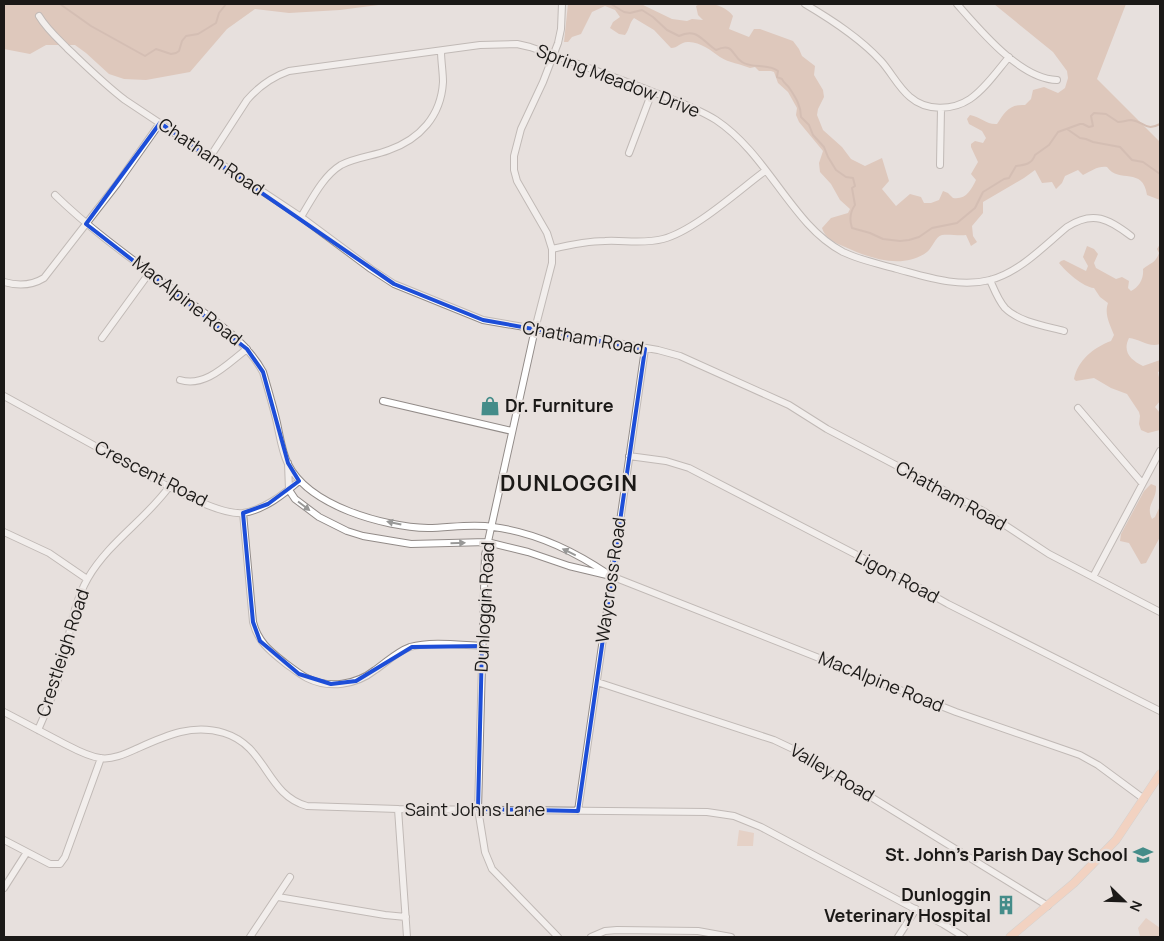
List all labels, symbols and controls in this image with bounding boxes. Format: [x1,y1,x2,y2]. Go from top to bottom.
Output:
street label: Spring Meadow Drive [533,38,704,122]
street label: Chatham Road [154,112,269,201]
street label: MacAlpine Road [128,250,247,351]
street label: Chatham Road [521,315,646,360]
place label: Dr. Furniture [505,393,614,417]
shop icon: Dr. Furniture [479,395,501,417]
street label: Crescent Road [91,434,212,512]
street label: Chatham Road [892,455,1011,535]
district label: DUNLOGGIN [500,468,638,498]
one-way arrow [297,500,310,511]
street label: Waycross Road [589,515,631,644]
one-way arrow [386,519,401,527]
one-way arrow [450,539,466,547]
street label: Dunloggin Road [469,541,499,673]
street label: Ligon Road [851,544,944,608]
one-way arrow [562,548,576,556]
street label: Crestleigh Road [30,586,94,720]
street label: MacAlpine Road [815,645,948,717]
street label: Valley Road [786,738,879,807]
street label: Saint Johns Lane [405,797,545,821]
place label: St. John's Parish Day School [885,842,1128,866]
school or university icon: St. John's Parish Day School [1132,844,1154,866]
north arrow [1099,876,1149,926]
place label: Dunloggin Veterinary Hospital [824,882,991,927]
building icon: Dunloggin Veterinary Hospital [995,894,1017,916]
text: N [1126,898,1147,915]

